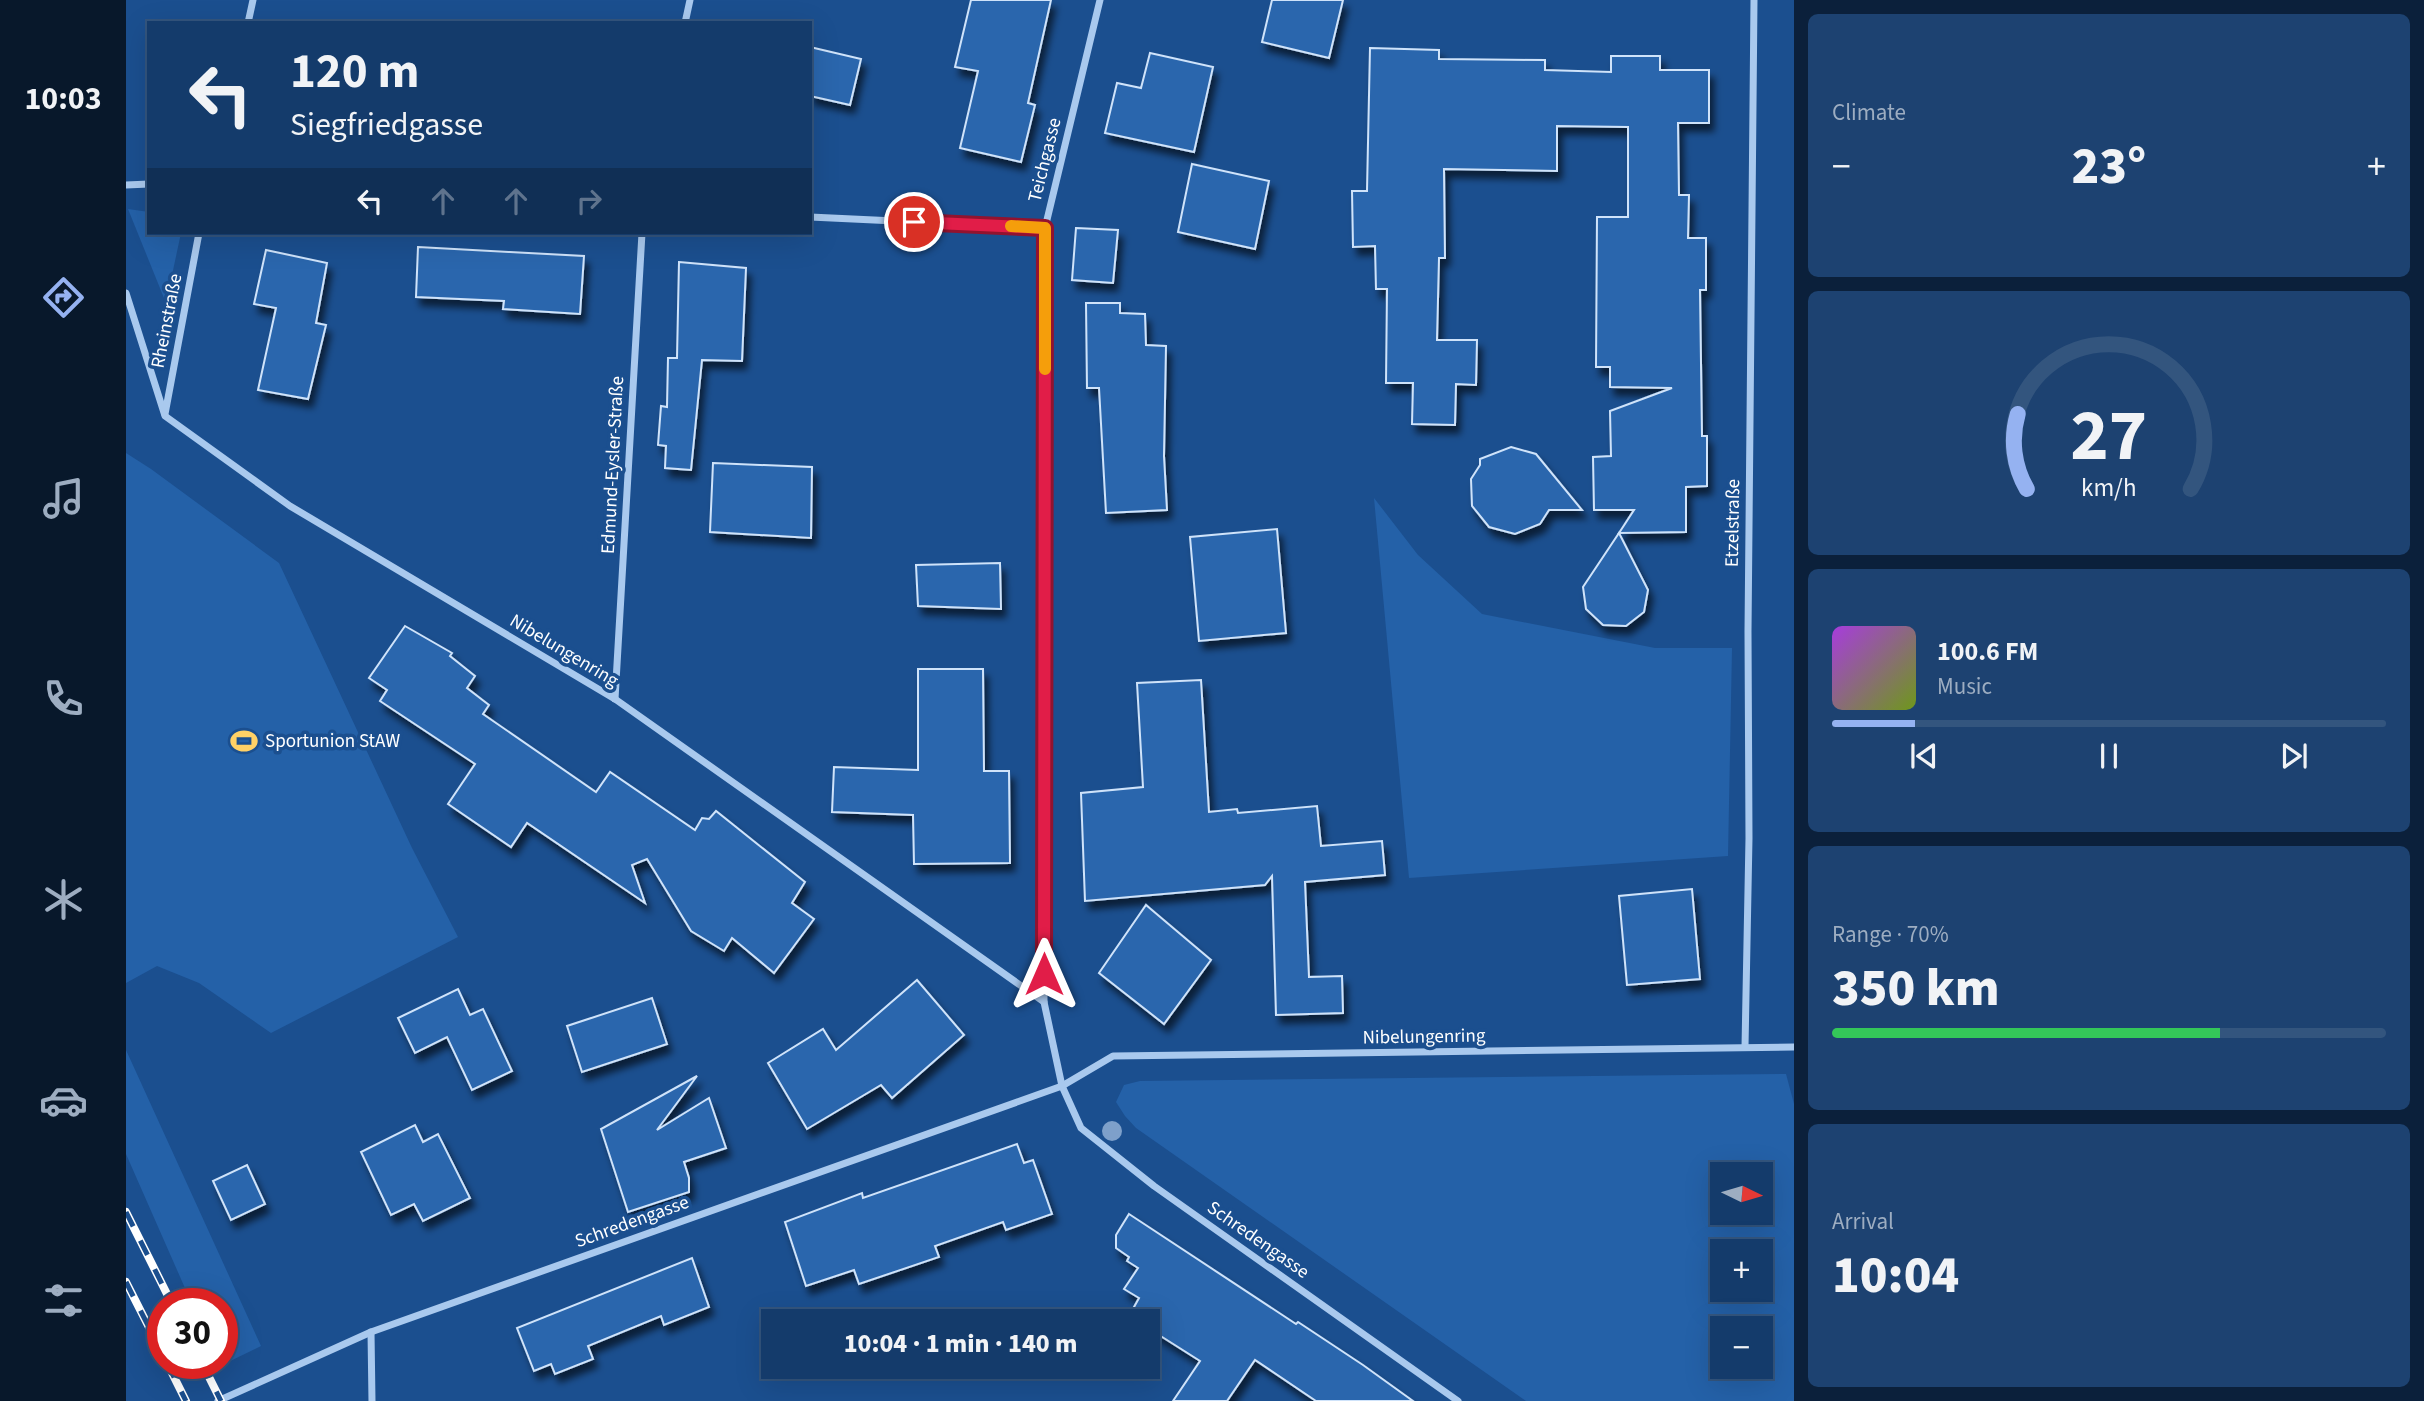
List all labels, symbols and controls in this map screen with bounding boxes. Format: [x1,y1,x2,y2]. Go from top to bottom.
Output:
text: 120 m [290,37,419,107]
icon: left [175,49,266,140]
text: 10:03 [24,76,102,122]
text: Climate [1832,96,1906,129]
text: Siegfriedgasse [290,102,483,148]
street label: Teichgasse [1021,115,1069,205]
text: 23° [2072,130,2146,204]
text: − [1832,140,1851,194]
text: + [2367,140,2386,194]
icon: left [351,182,389,220]
icon: ahead [424,182,462,220]
icon: ahead [497,182,535,220]
icon: right [570,182,608,220]
pin [884,192,944,252]
icon: arrive [895,203,933,241]
street label: Rheinstraße [145,271,189,371]
icon: directions [39,273,88,322]
street label: Edmund-Eysler-Straße [595,375,631,555]
text: 27 [2071,385,2147,489]
text: km/h [2081,470,2137,506]
icon: music [39,474,88,523]
street label: Etzelstraße [1719,479,1747,567]
street label: Nibelungenring [504,608,624,694]
text: 100.6 FM [1937,633,2038,670]
text: Music [1937,670,1992,703]
icon: phone [39,674,88,723]
sports icon: Sportunion StAW [229,726,259,756]
place label: Sportunion StAW [265,728,400,755]
icon: previous [1905,737,1943,775]
icon: pause [2090,737,2128,775]
icon: next [2275,737,2313,775]
icon: climate [39,875,88,924]
text: Range · 70% [1832,918,1949,951]
position arrow [1007,937,1081,1011]
text: 350 km [1832,952,2000,1026]
street label: Nibelungenring [1362,1022,1486,1052]
icon: car [39,1076,88,1125]
north arrow [1710,1162,1773,1225]
map controls [1710,1162,1773,1379]
street label: Schredengasse [571,1189,693,1255]
street label: Schredengasse [1201,1195,1315,1285]
text: Arrival [1832,1205,1894,1238]
button: + [1710,1239,1773,1302]
text: 10:04 [1832,1239,1959,1313]
icon: filters [39,1276,88,1325]
speed limit sign: 30 [147,1288,238,1379]
button: − [1710,1316,1773,1379]
text: 10:04 · 1 min · 140 m [844,1325,1077,1362]

